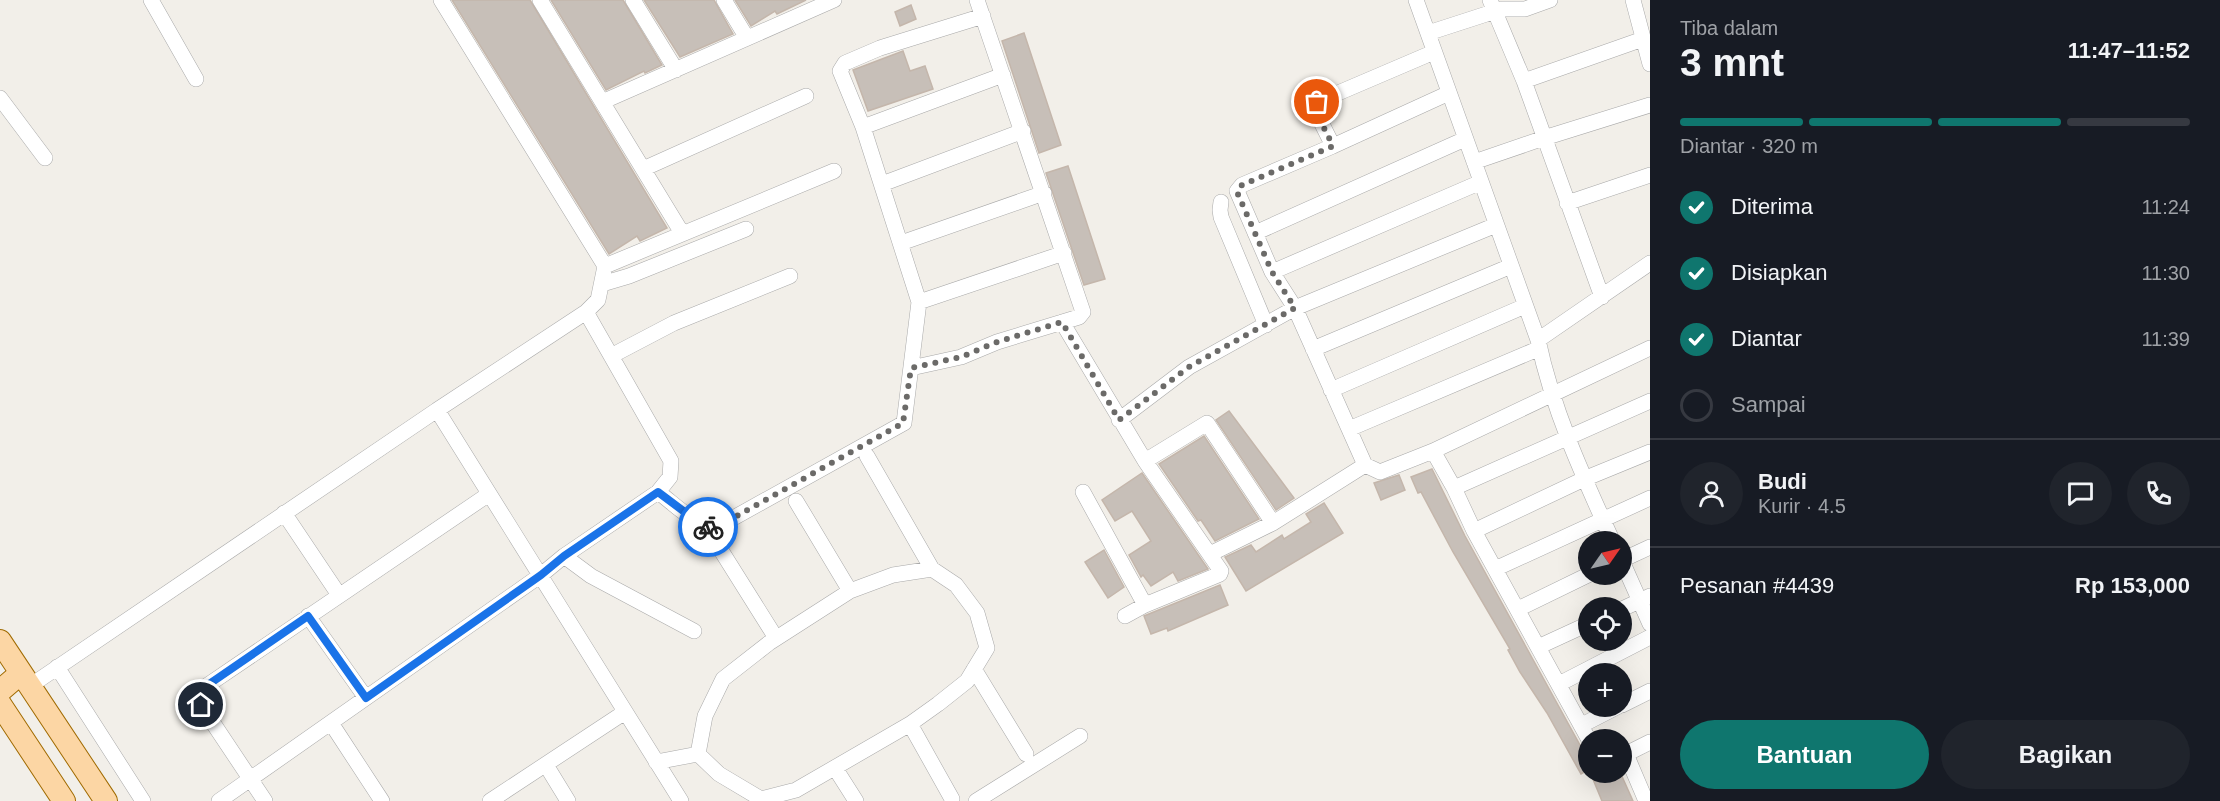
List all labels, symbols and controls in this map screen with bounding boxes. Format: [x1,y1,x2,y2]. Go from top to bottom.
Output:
text: Tiba dalam [1680,17,1778,39]
text: 11:47–11:52 [2068,38,2190,63]
text: 3 mnt [1680,41,1784,84]
pin [1291,76,1342,127]
icon: bag [1300,85,1333,118]
text: Diantar · 320 m [1680,135,1818,157]
icon: check [1680,191,1713,224]
text: Diterima [1731,194,1813,219]
text: 11:24 [2141,196,2190,218]
icon: check [1680,257,1713,290]
text: Disiapkan [1731,260,1828,285]
text: 11:30 [2141,262,2190,284]
icon: check [1680,323,1713,356]
text: Diantar [1731,326,1802,351]
text: 11:39 [2141,328,2190,350]
text: Sampai [1731,392,1806,417]
button: person [1680,462,1743,525]
button: chat [2049,462,2112,525]
button: phone [2127,462,2190,525]
text: Budi [1758,469,1807,494]
text: Kurir · 4.5 [1758,495,1846,517]
courier [678,497,738,557]
icon: bike [692,511,725,544]
north arrow [1578,531,1632,585]
map controls [1578,531,1632,783]
text: Pesanan #4439 [1680,573,1834,598]
text: Rp 153,000 [2075,573,2190,598]
button: locate [1578,597,1632,651]
button: + [1578,663,1632,717]
pin [175,679,226,730]
icon: home [184,688,217,721]
button: Bantuan [1680,720,1929,789]
button: Bagikan [1941,720,2190,789]
button: − [1578,729,1632,783]

